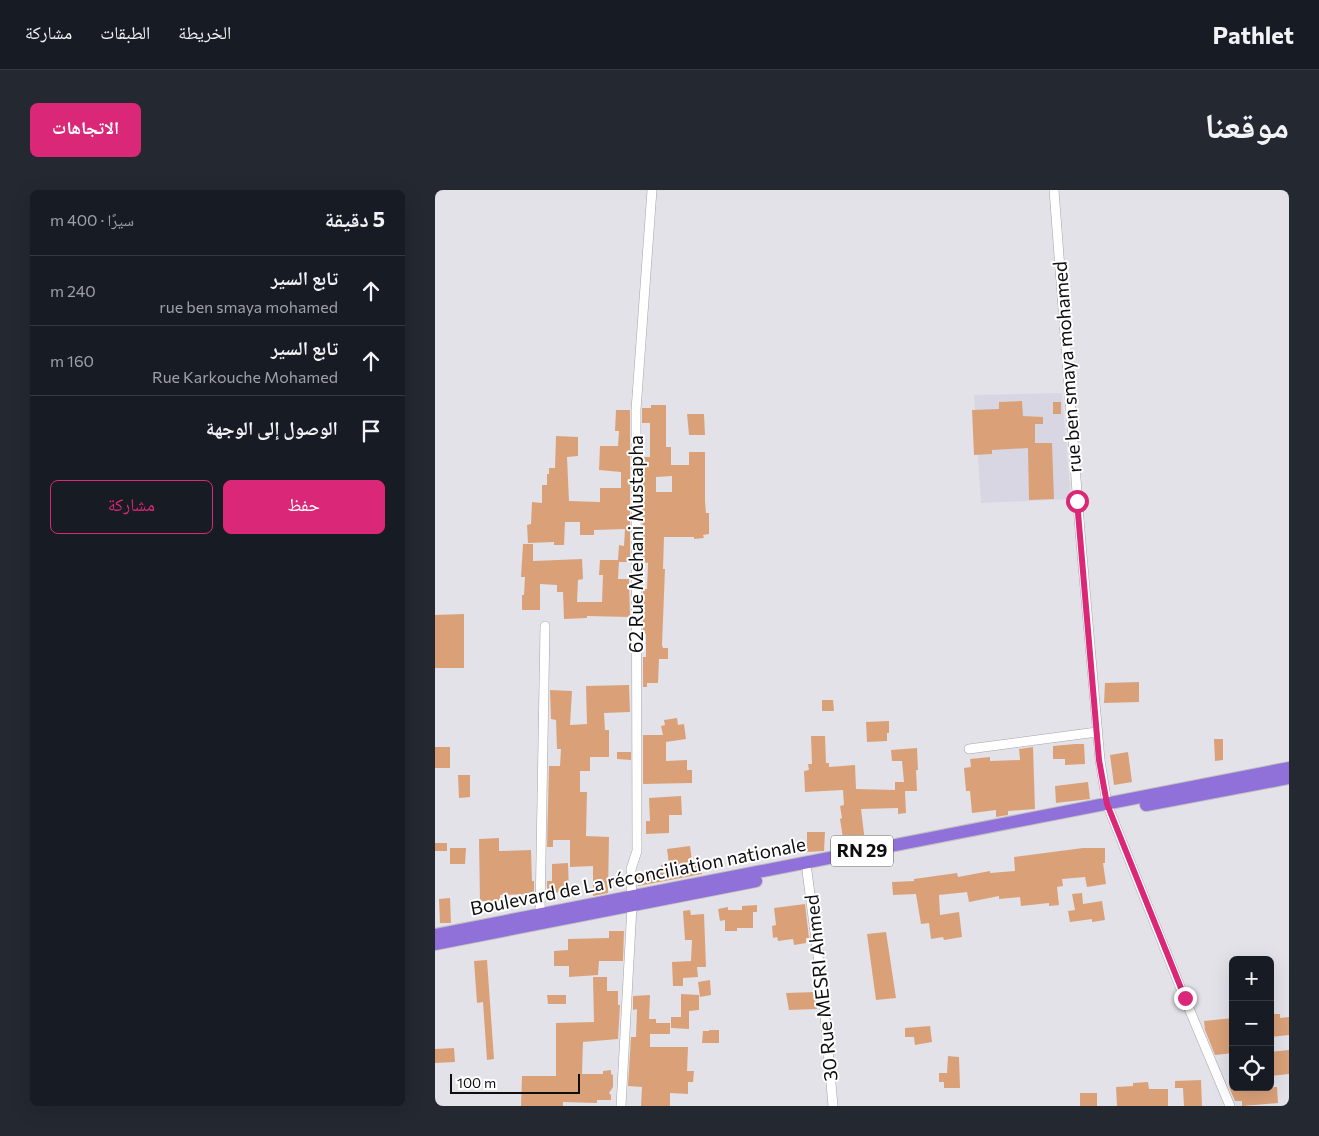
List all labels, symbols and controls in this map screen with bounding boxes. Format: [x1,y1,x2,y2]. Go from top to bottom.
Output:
text: Pathlet [1213,20,1294,49]
text: مشاركة [25,21,72,43]
text: الطبقات [100,21,150,43]
text: الخريطة [178,21,231,43]
text: موقعنا [1204,102,1289,145]
button: الاتجاهات [30,103,141,157]
text: 5 دقيقة [325,206,385,231]
text: سيرًا · 400 m [50,210,134,229]
street label: rue ben smaya mohamed [1048,260,1085,474]
text: تابع السير [271,266,338,289]
icon: ahead [357,277,385,305]
text: 240 m [50,281,96,300]
text: rue ben smaya mohamed [159,297,338,316]
text: تابع السير [271,336,338,359]
icon: ahead [357,347,385,375]
text: 160 m [50,351,94,370]
text: Rue Karkouche Mohamed [152,367,338,386]
text: الوصول إلى الوجهة [206,416,338,439]
icon: arrive [357,417,385,445]
street label: 62 Rue Mehani Mustapha [624,435,647,653]
button: مشاركة [50,480,213,534]
button: حفظ [223,480,385,534]
route start [1066,490,1089,513]
street label: Boulevard de La réconciliation nationale [468,832,808,919]
road number: RN 29 [831,836,893,866]
street label: 30 Rue MESRI Ahmed [799,894,842,1083]
map controls [1229,956,1274,1091]
button: + [1229,956,1274,1001]
route end [1174,987,1197,1010]
button: − [1229,1001,1274,1046]
button: locate [1229,1046,1274,1091]
scale bar [450,1071,580,1094]
text: 100 m [457,1074,496,1091]

